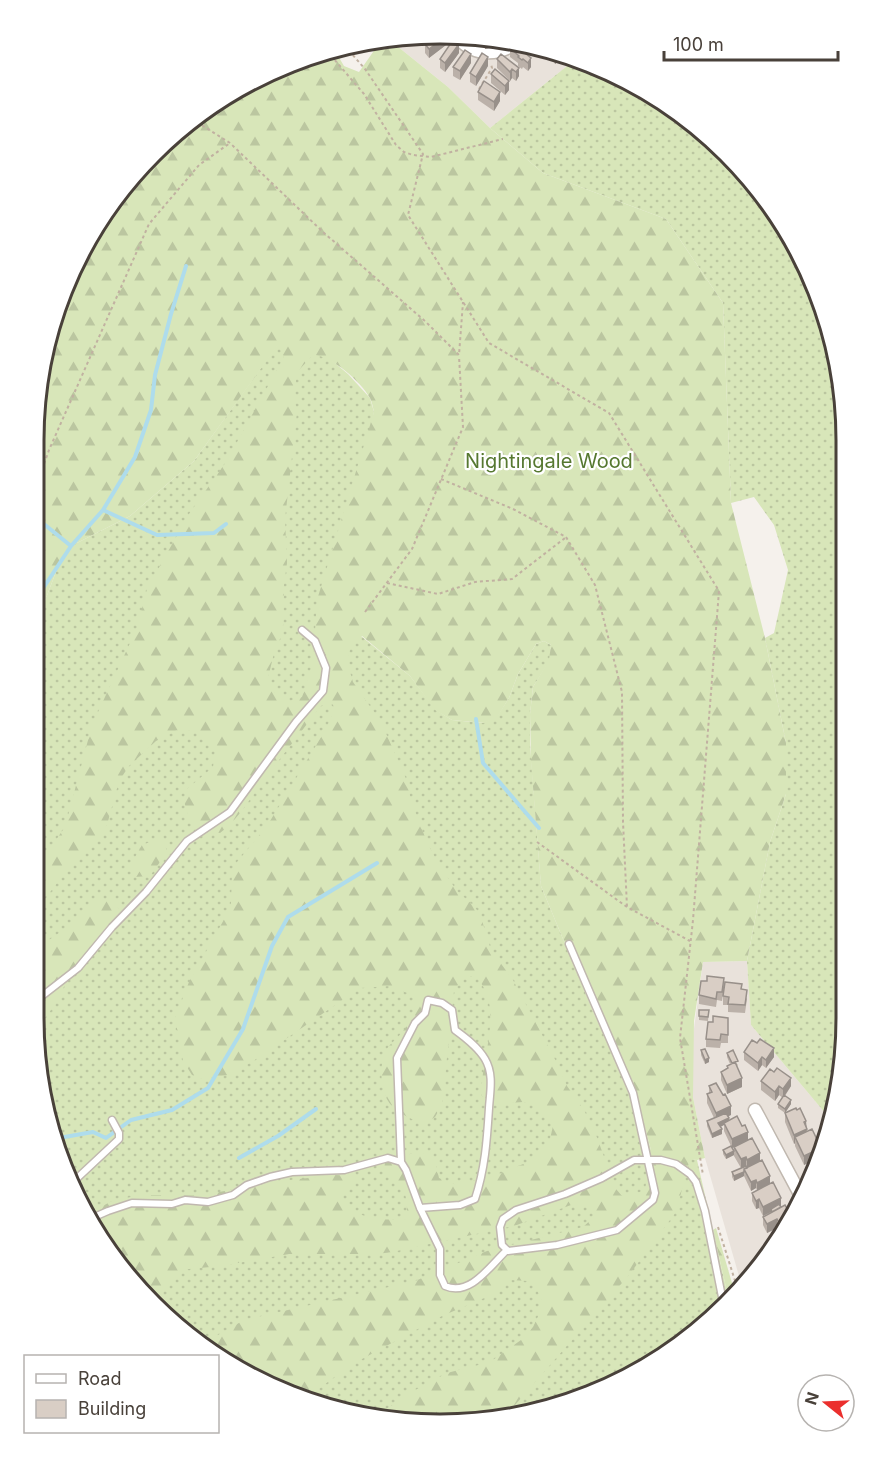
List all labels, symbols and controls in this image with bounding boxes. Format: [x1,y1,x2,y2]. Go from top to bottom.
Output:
scale bar [664,24,838,62]
text: 100 m [673,34,724,55]
park label: Nightingale Wood [465,449,633,473]
legend [24,1355,219,1433]
text: Road [78,1368,121,1389]
north arrow [796,1373,856,1433]
text: N [800,1389,823,1407]
text: Building [78,1398,146,1419]

